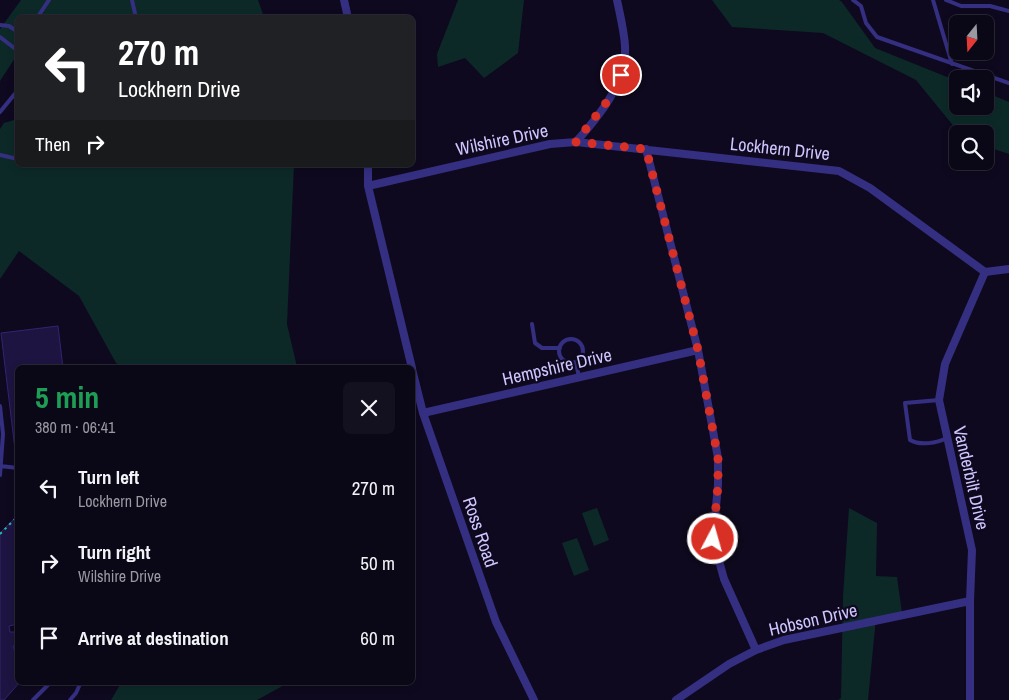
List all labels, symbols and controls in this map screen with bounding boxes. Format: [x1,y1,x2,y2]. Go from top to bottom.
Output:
north arrow [949,15,994,60]
map controls [949,15,994,170]
text: 270 m [118,29,199,76]
icon: left [35,35,100,100]
pin [600,54,642,96]
icon: arrive [607,61,635,89]
button: sound [949,70,994,115]
text: Lockhern Drive [118,74,240,104]
street label: Wilshire Drive [454,118,550,161]
button: search [949,125,994,170]
icon: right [81,130,109,158]
text: Then [35,131,71,157]
street label: Lockhern Drive [729,131,831,166]
street label: Hempshire Drive [500,342,614,391]
text: 5 min [35,377,99,417]
button: close [343,382,395,434]
text: 380 m · 06:41 [35,416,115,438]
street label: Vanderbilt Drive [947,424,996,532]
text: Turn left [78,464,139,490]
icon: left [35,474,63,502]
text: 270 m [352,475,395,501]
text: Lockhern Drive [78,490,167,512]
street label: Ross Road [457,493,504,570]
position arrow [686,512,738,564]
text: Turn right [78,539,150,565]
icon: right [35,549,63,577]
text: 50 m [360,550,395,576]
text: Wilshire Drive [78,565,161,587]
street label: Hobson Drive [766,597,860,642]
icon: arrive [35,624,63,652]
text: Arrive at destination [78,625,229,651]
text: 60 m [360,625,395,651]

